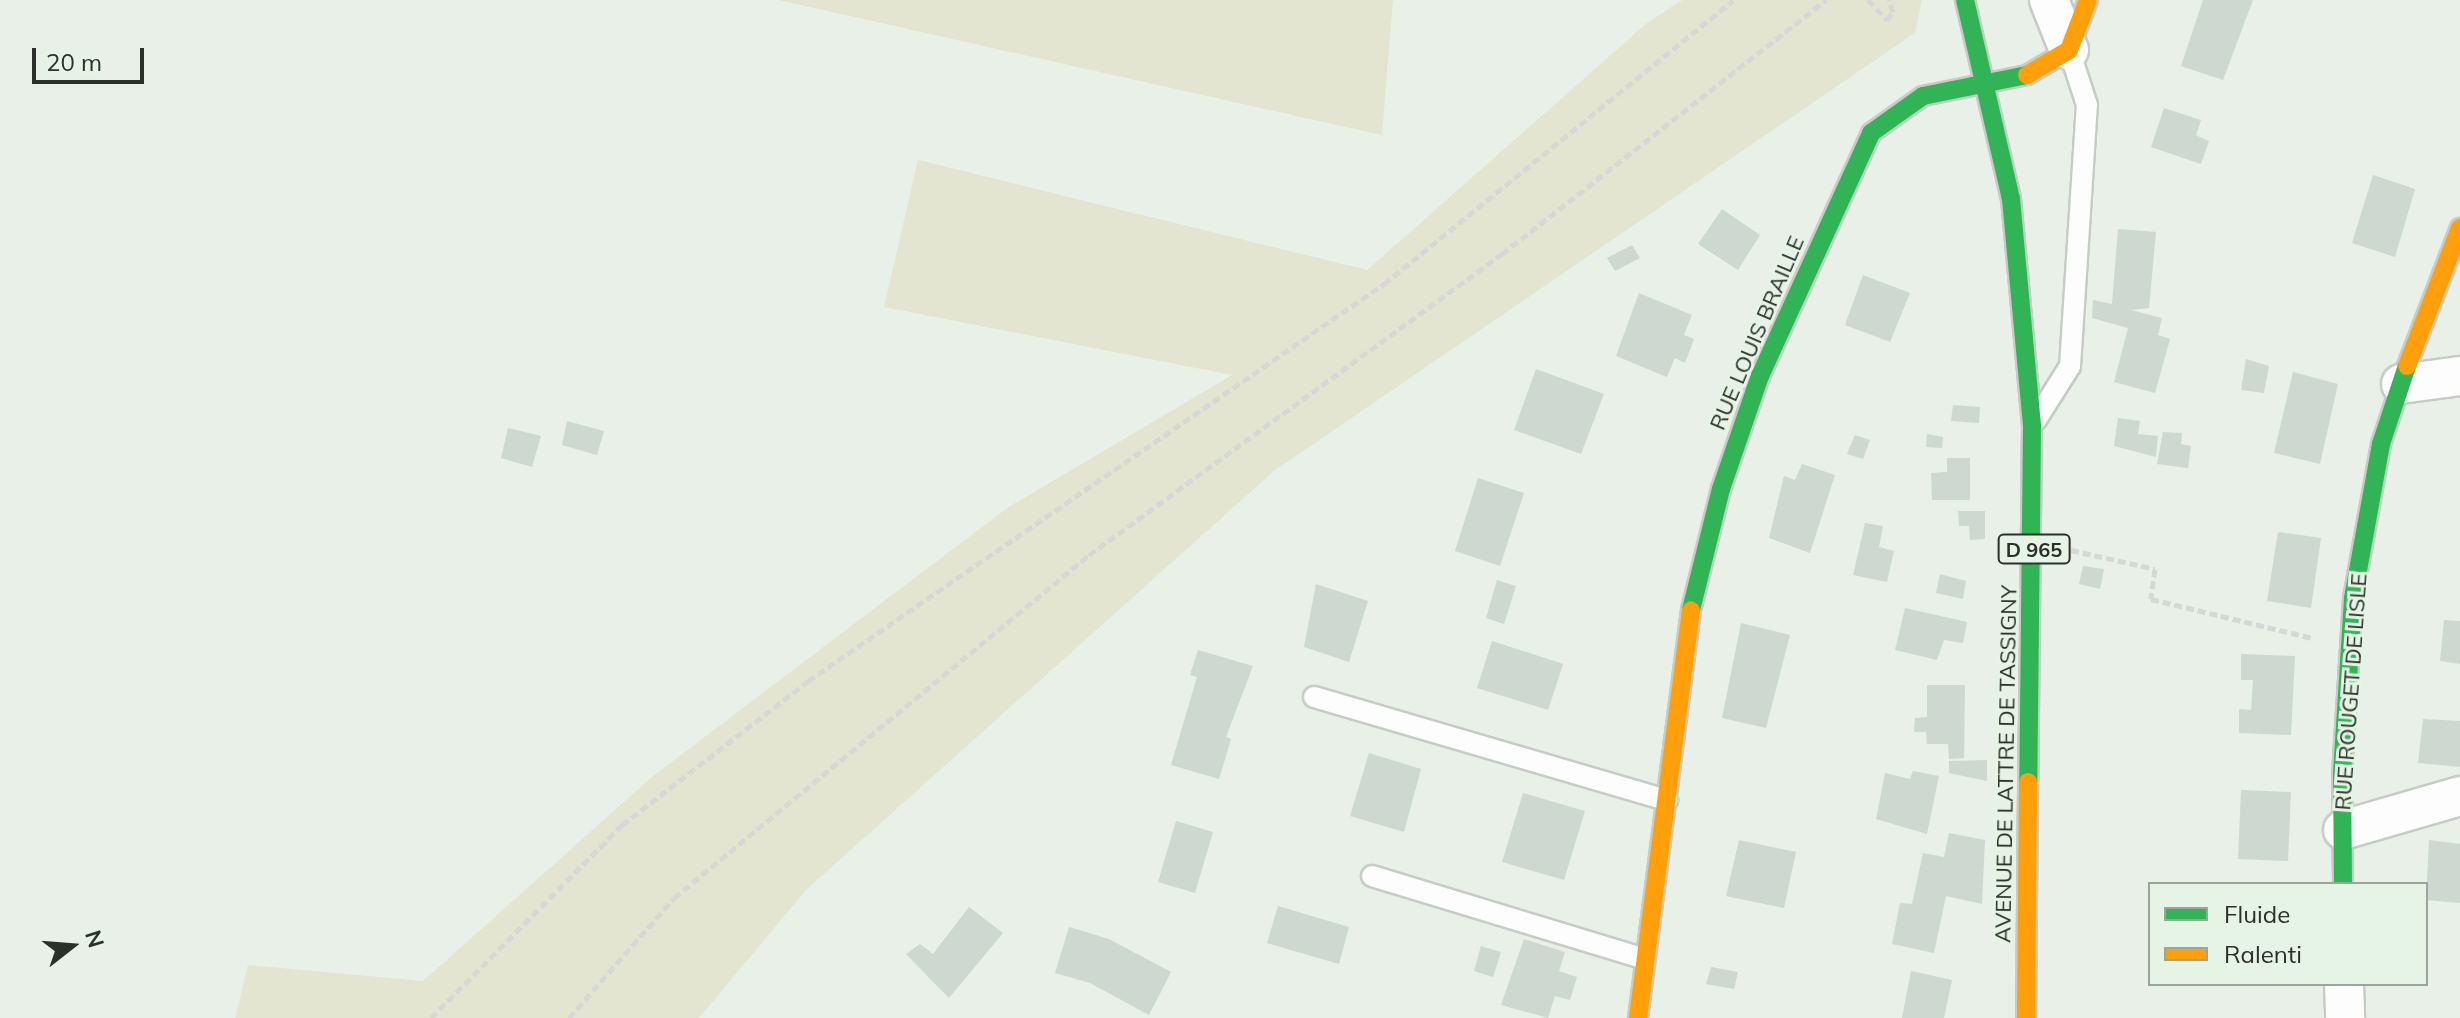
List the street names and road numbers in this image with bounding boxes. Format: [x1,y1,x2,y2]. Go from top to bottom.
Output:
street label: RUE LOUIS BRAILLE [1704,232,1810,434]
road number: D 965 [1996,533,2072,565]
street label: RUE ROUGET DE LISLE [2330,573,2372,811]
street label: AVENUE DE LATTRE DE TASSIGNY [1990,585,2022,943]

